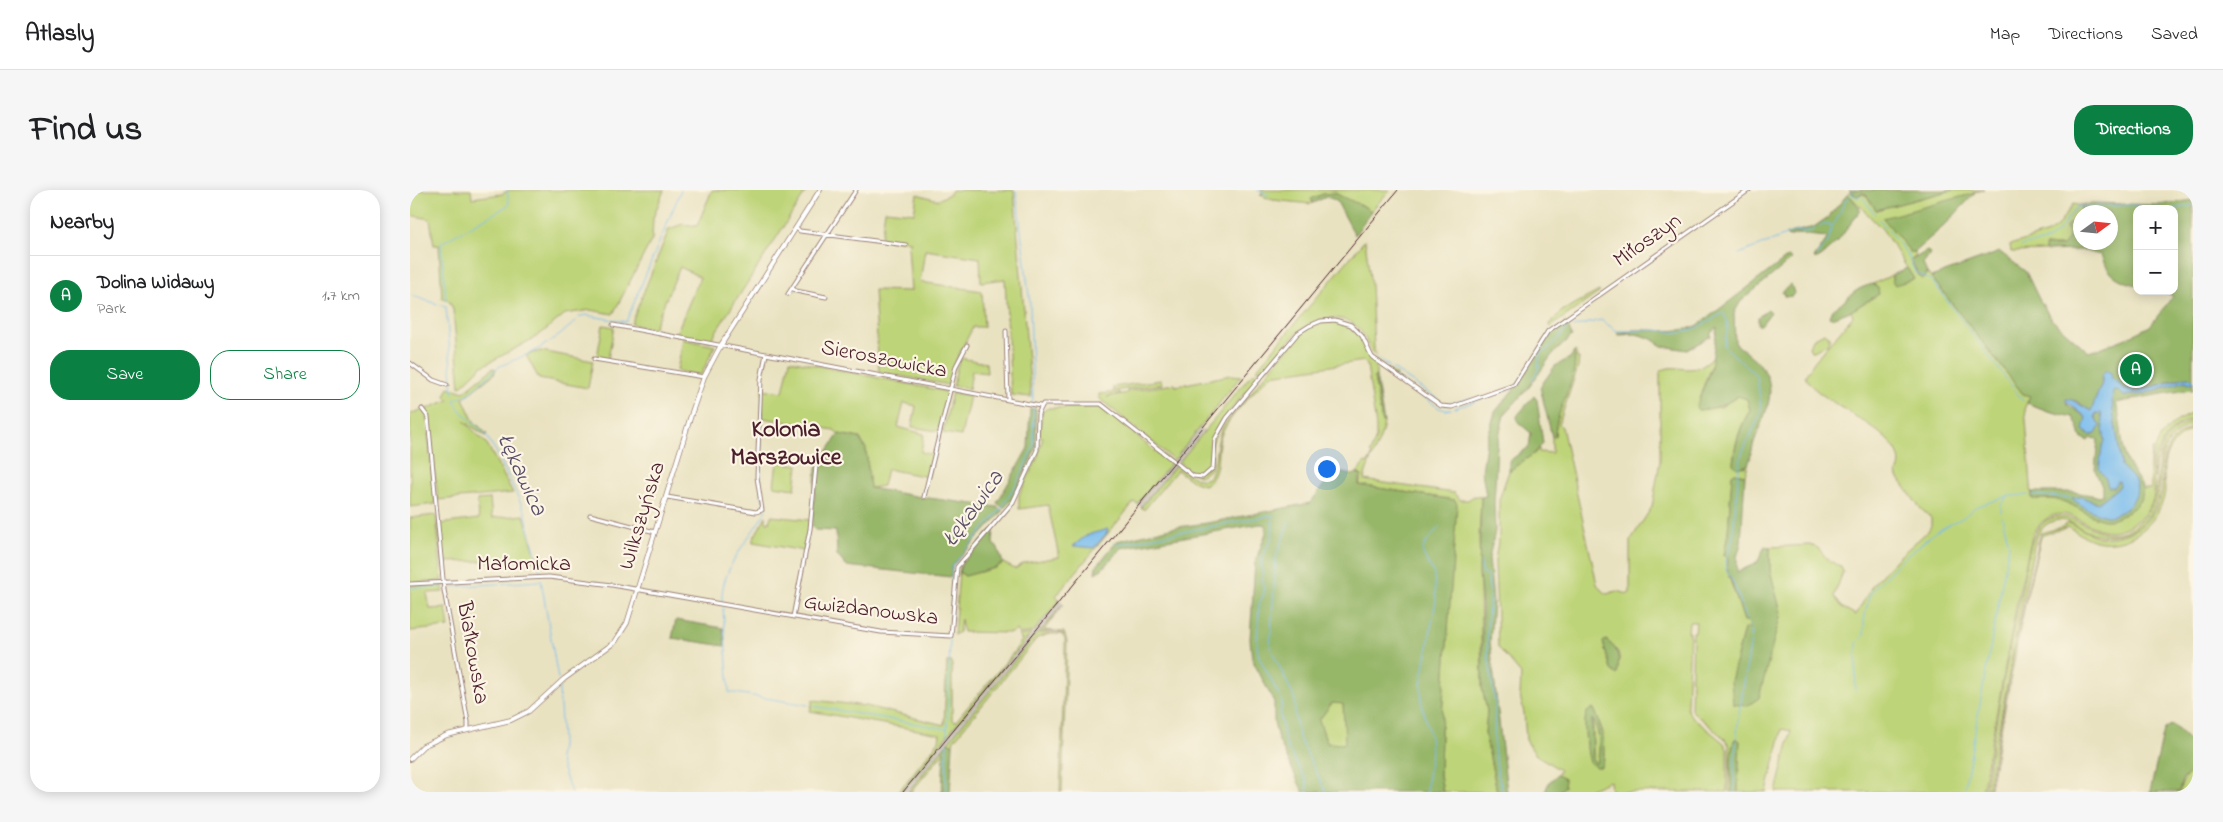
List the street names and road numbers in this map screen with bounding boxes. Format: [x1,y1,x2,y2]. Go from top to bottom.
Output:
street label: Miłoszyn [1607,206,1689,277]
street label: Sieroszowicka [818,332,950,388]
street label: Wilkszyńska [611,458,676,574]
street label: Małomicka [477,549,571,581]
street label: Gwizdanowska [802,587,940,635]
street label: Białkowska [447,598,497,707]

